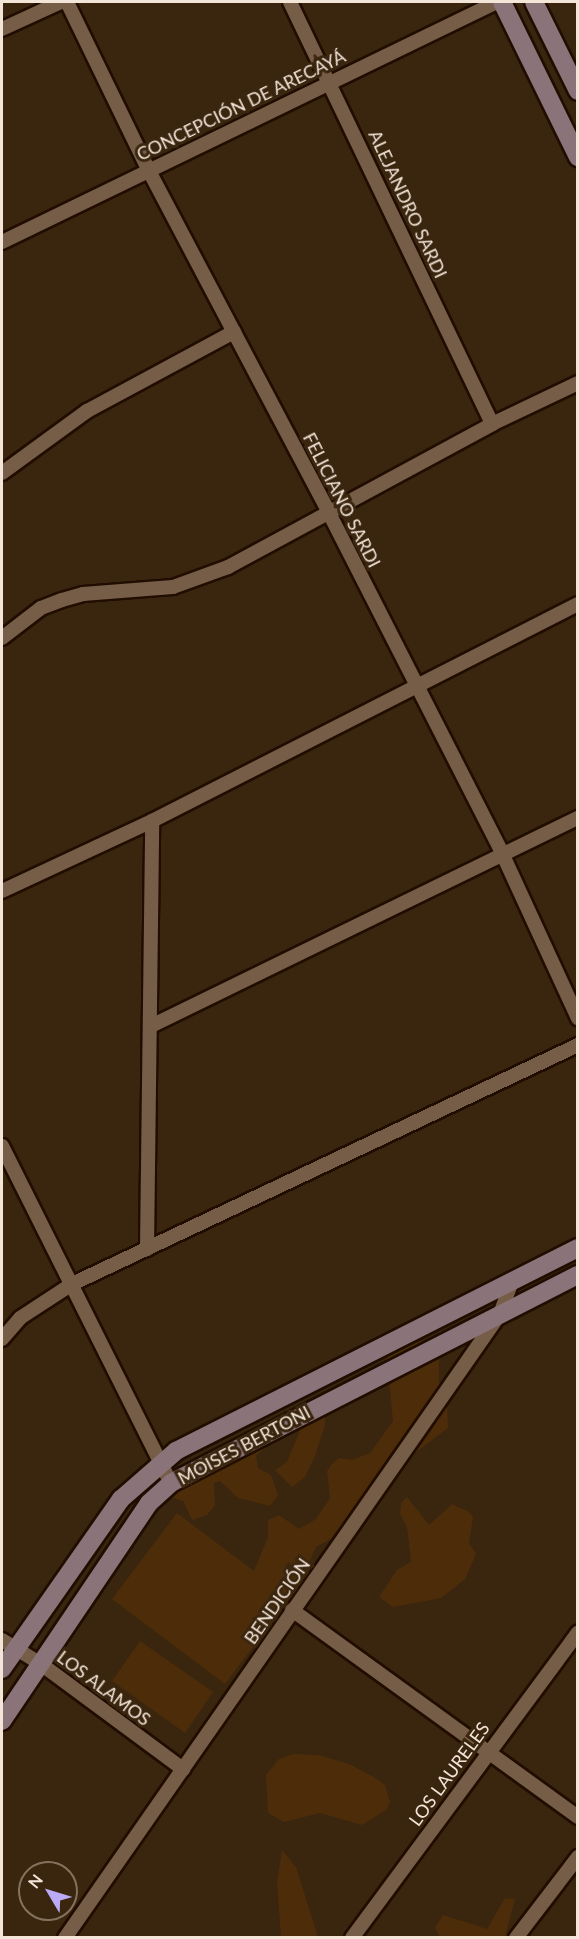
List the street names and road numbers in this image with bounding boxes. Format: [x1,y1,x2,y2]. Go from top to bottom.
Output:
street label: CONCEPCIÓN DE ARECAYÁ [133,45,349,165]
street label: ALEJANDRO SARDI [364,127,452,281]
street label: FELICIANO SARDI [299,429,385,571]
street label: MOISES BERTONI [174,1401,314,1489]
street label: BENDICIÓN [240,1554,314,1648]
street label: LOS ALAMOS [53,1646,155,1730]
street label: LOS LAURELES [404,1718,494,1830]

